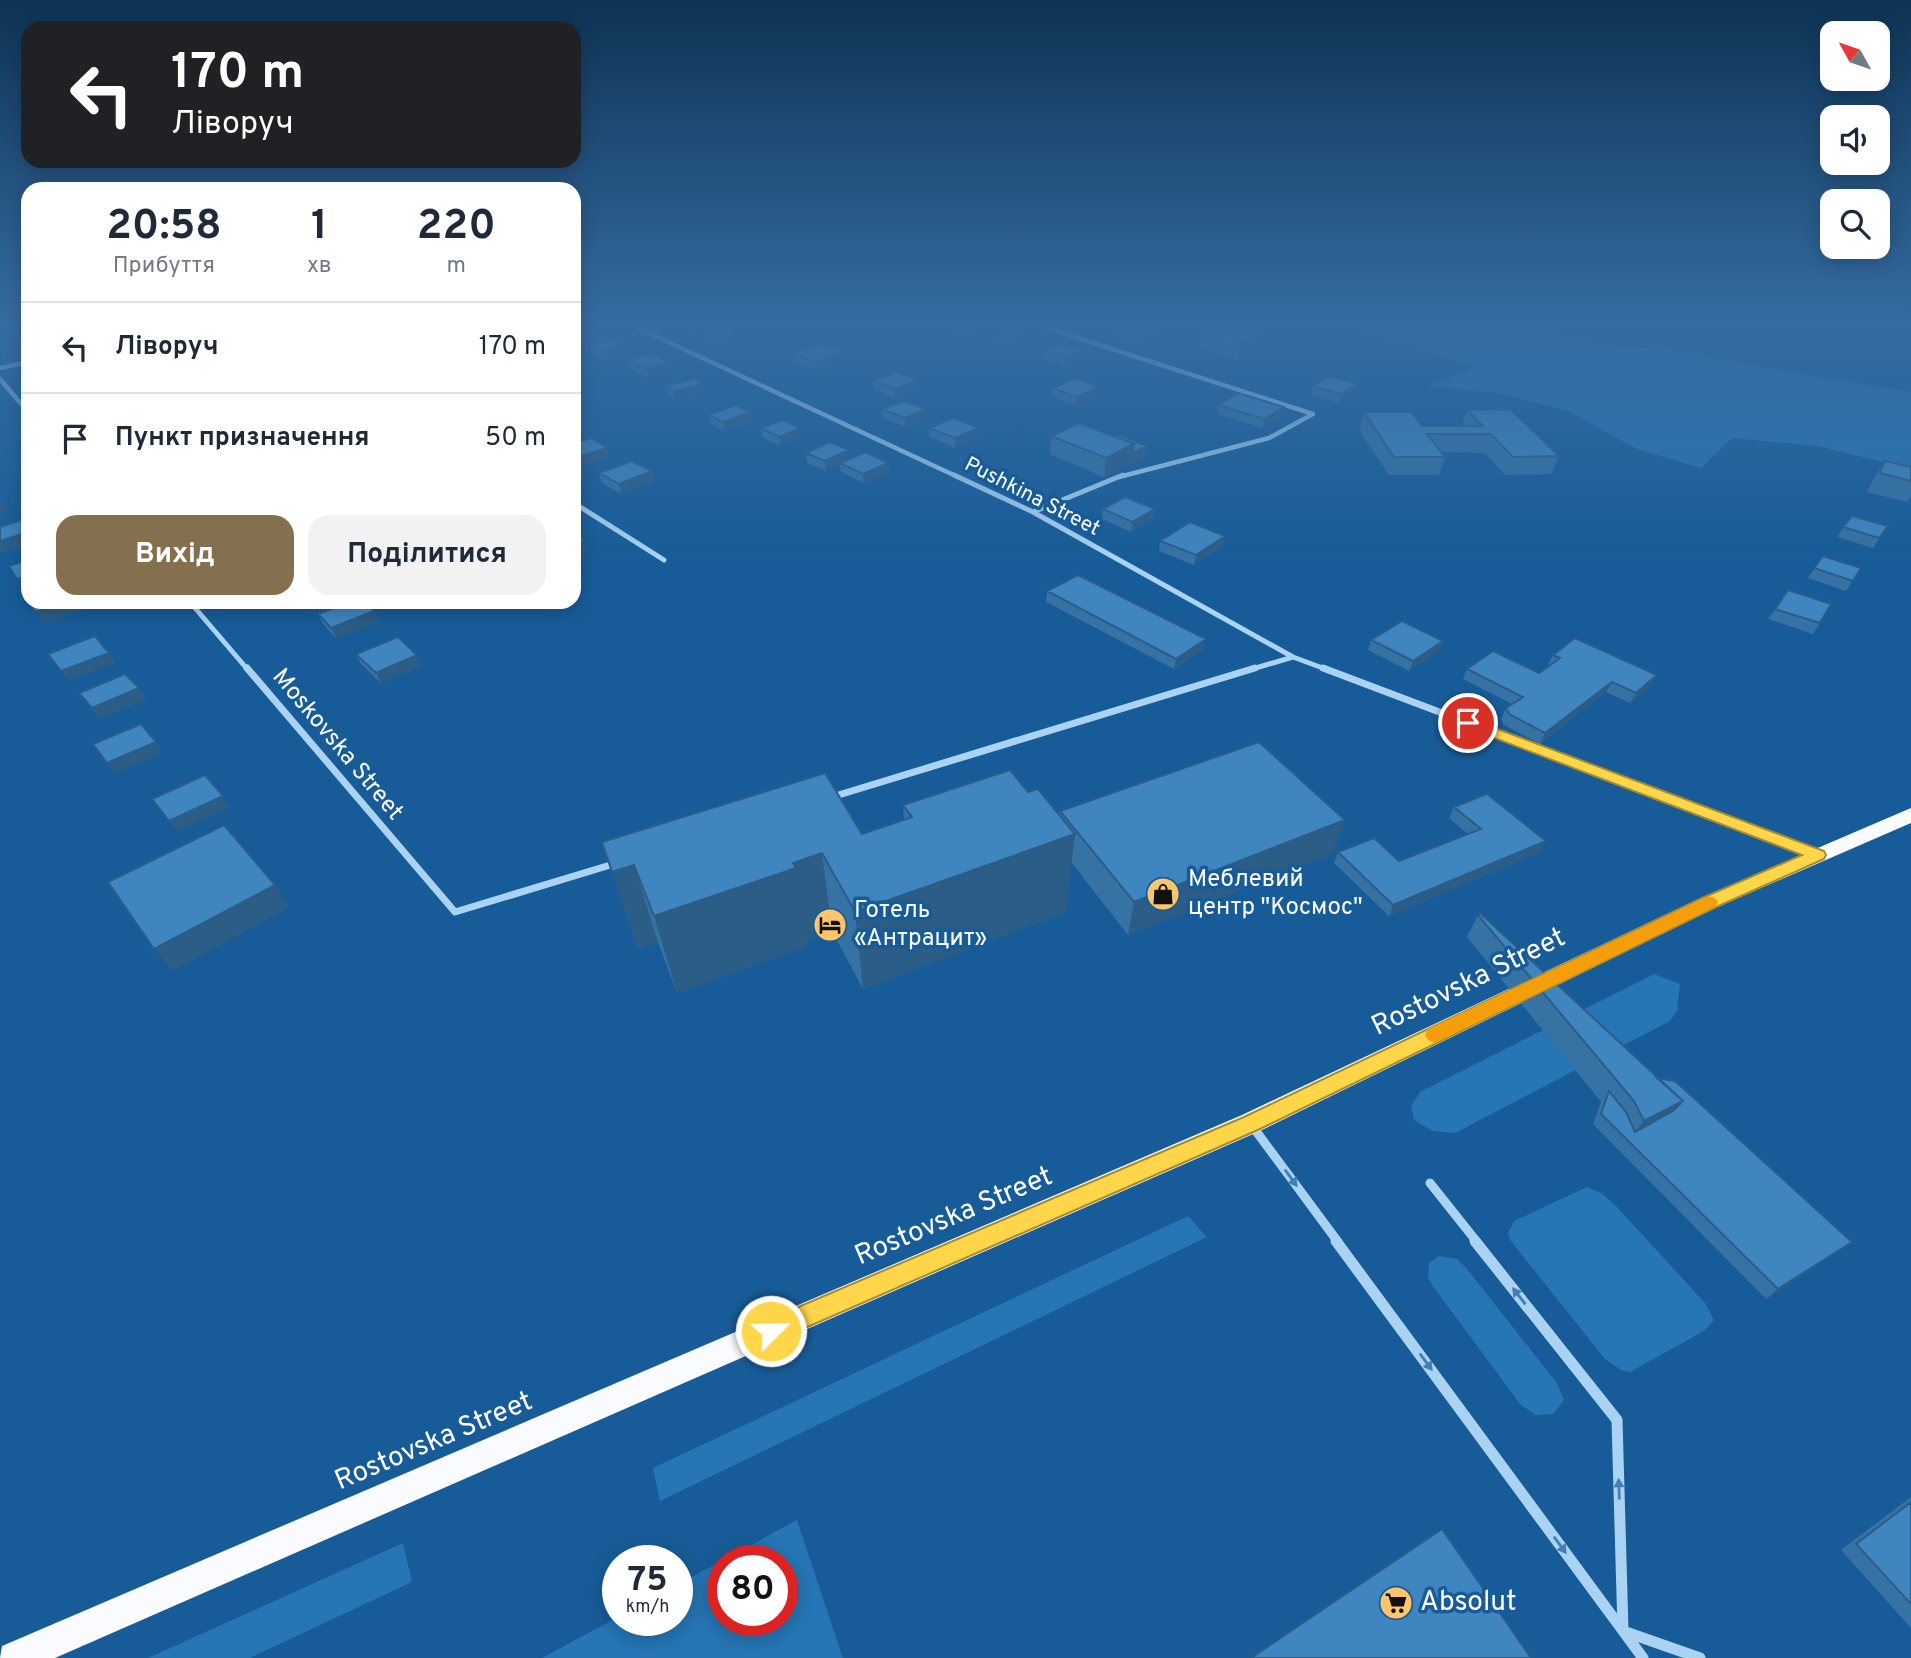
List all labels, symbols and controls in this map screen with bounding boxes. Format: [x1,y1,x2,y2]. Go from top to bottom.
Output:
north arrow [1820,21,1890,91]
map controls [1820,21,1890,259]
text: 170 m [171,44,304,106]
icon: left [56,49,147,140]
text: Ліворуч [171,105,294,145]
button: sound [1820,105,1890,175]
button: search [1820,189,1890,259]
text: 20:58 [106,201,222,254]
text: 1 [311,201,328,254]
text: 220 [417,201,496,254]
text: Прибуття [113,252,215,281]
text: хв [307,252,332,281]
text: m [447,252,466,281]
icon: left [56,329,94,367]
text: Ліворуч [115,331,218,364]
text: 170 m [479,331,546,364]
icon: arrive [56,420,94,458]
text: Пункт призначення [115,422,369,455]
text: 50 m [485,422,546,455]
street label: Pushkina Street [960,451,1104,543]
button: Вихід [56,515,294,595]
button: Поділитися [308,515,546,595]
street label: Moskovska Street [265,663,409,827]
pin [1438,693,1498,753]
icon: arrive [1449,704,1487,742]
place label: Меблевий центр "Космос" [1188,865,1363,923]
shop icon: Меблевий центр "Космос" [1144,875,1182,913]
place label: Готель «Антрацит» [854,896,987,954]
hotel icon: Готель «Антрацит» [811,906,849,944]
street label: Rostovska Street [1366,920,1572,1046]
street label: Rostovska Street [850,1159,1058,1275]
one-way arrow [1284,1169,1298,1187]
one-way arrow [1512,1287,1527,1304]
position arrow [734,1294,808,1368]
one-way arrow [1419,1353,1433,1371]
street label: Rostovska Street [330,1384,538,1500]
one-way arrow [1613,1478,1625,1500]
one-way arrow [1553,1536,1567,1554]
speed limit sign: 80 [707,1545,798,1636]
text: 75 [627,1559,668,1603]
supermarket icon: Absolut [1377,1584,1415,1622]
place label: Absolut [1420,1585,1517,1621]
text: km/h [626,1596,669,1619]

